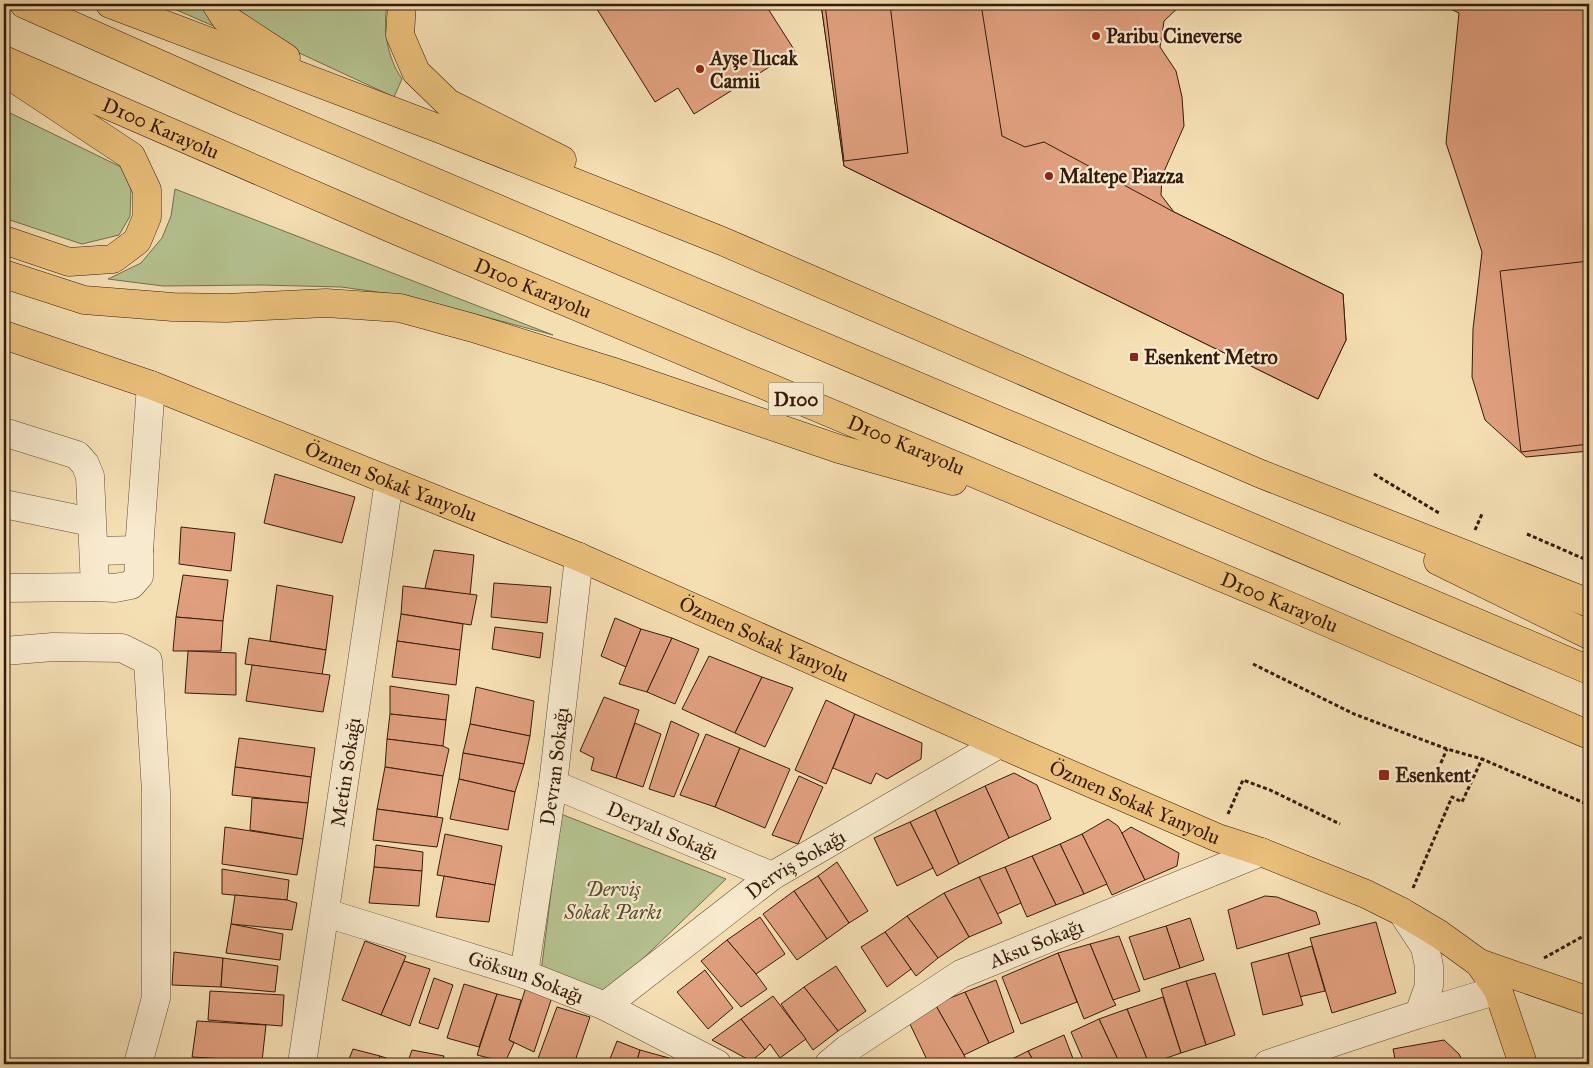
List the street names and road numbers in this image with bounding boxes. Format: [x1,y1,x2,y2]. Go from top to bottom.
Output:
street label: D100 Karayolu [99,92,223,164]
street label: D100 Karayolu [471,253,595,323]
road number: D100 [768,382,824,416]
street label: D100 Karayolu [844,410,969,480]
street label: Özmen Sokak Yanyolu [301,436,481,527]
street label: D100 Karayolu [1217,567,1342,638]
street label: Özmen Sokak Yanyolu [675,591,853,687]
street label: Devran Sokağı [535,705,574,827]
street label: Metin Sokağı [326,715,366,829]
street label: Özmen Sokak Yanyolu [1046,755,1224,850]
street label: Deryalı Sokağı [603,796,723,864]
street label: Derviş Sokağı [741,824,850,904]
street label: Aksu Sokağı [985,913,1087,974]
street label: Göksun Sokağı [465,945,588,1009]

